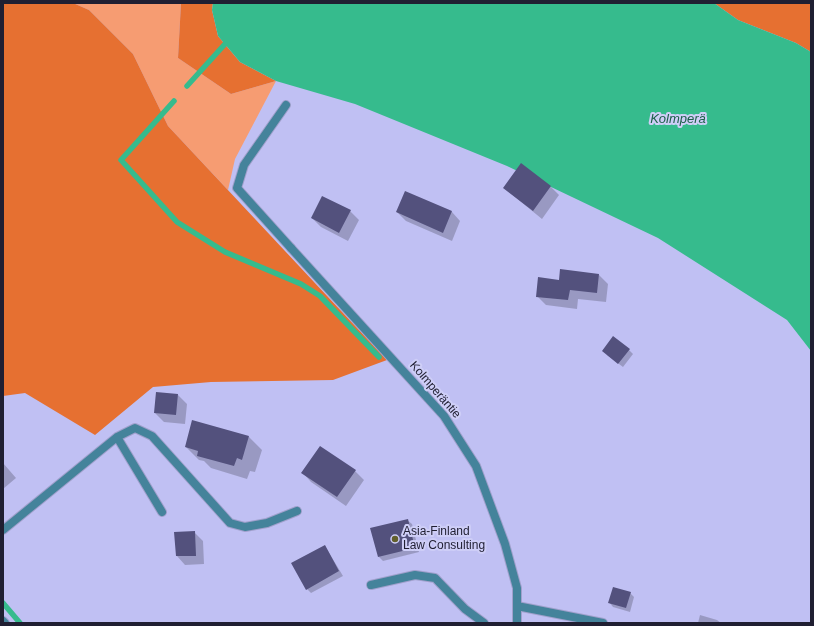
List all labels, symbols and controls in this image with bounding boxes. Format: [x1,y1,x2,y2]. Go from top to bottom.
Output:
water label: Kolmperä [650,111,706,127]
street label: Kolmperäntie [406,359,464,421]
place label: Asia-Finland Law Consulting [403,525,485,553]
marker: Asia-Finland Law Consulting [390,534,400,544]

